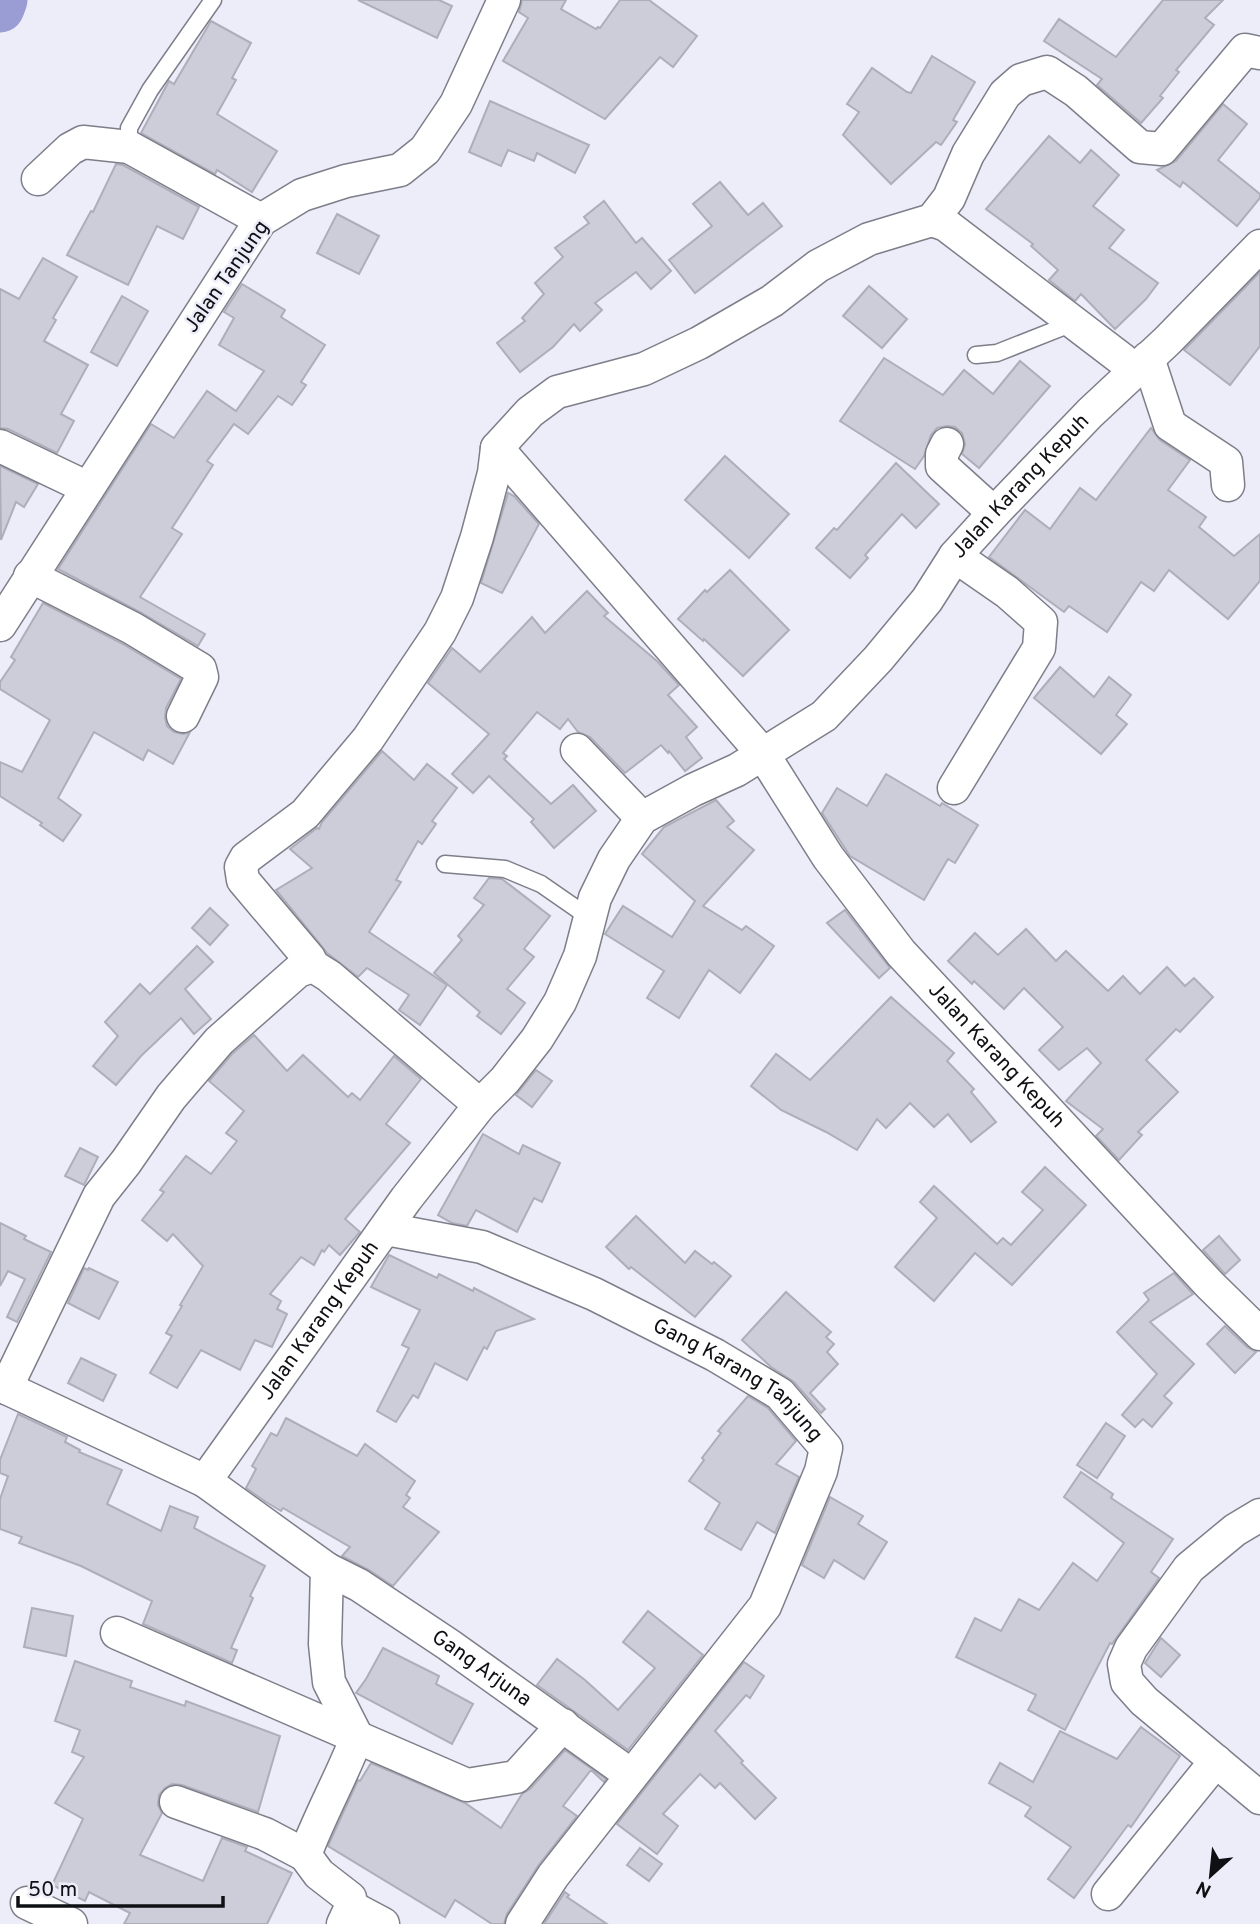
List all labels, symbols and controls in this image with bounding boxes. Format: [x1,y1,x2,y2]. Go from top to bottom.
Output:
street label: Jalan Tanjung [178,216,276,338]
street label: Jalan Karang Kepuh [946,408,1095,564]
street label: Jalan Karang Kepuh [922,977,1071,1134]
street label: Jalan Karang Kepuh [253,1236,385,1406]
street label: Gang Karang Tanjung [648,1312,828,1448]
street label: Gang Arjuna [426,1624,537,1713]
north arrow [1176,1840,1246,1910]
scale bar [18,1864,222,1908]
text: N [1193,1875,1216,1902]
text: 50 m [28,1877,77,1904]

